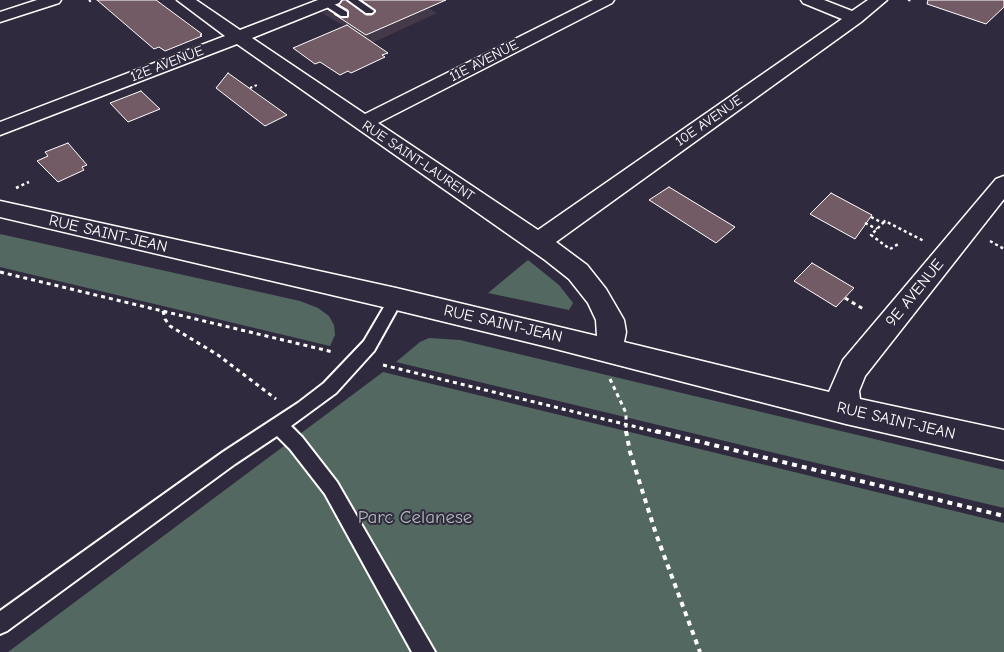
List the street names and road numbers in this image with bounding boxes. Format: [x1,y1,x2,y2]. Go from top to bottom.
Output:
street label: 11E AVENUE [447,36,521,86]
street label: 12E AVENUE [128,42,206,86]
street label: 10E AVENUE [672,92,746,150]
street label: RUE SAINT-LAURENT [359,117,477,205]
street label: RUE SAINT-JEAN [47,211,169,257]
street label: 9E AVENUE [882,255,948,331]
street label: RUE SAINT-JEAN [442,301,564,347]
street label: RUE SAINT-JEAN [835,398,957,444]

